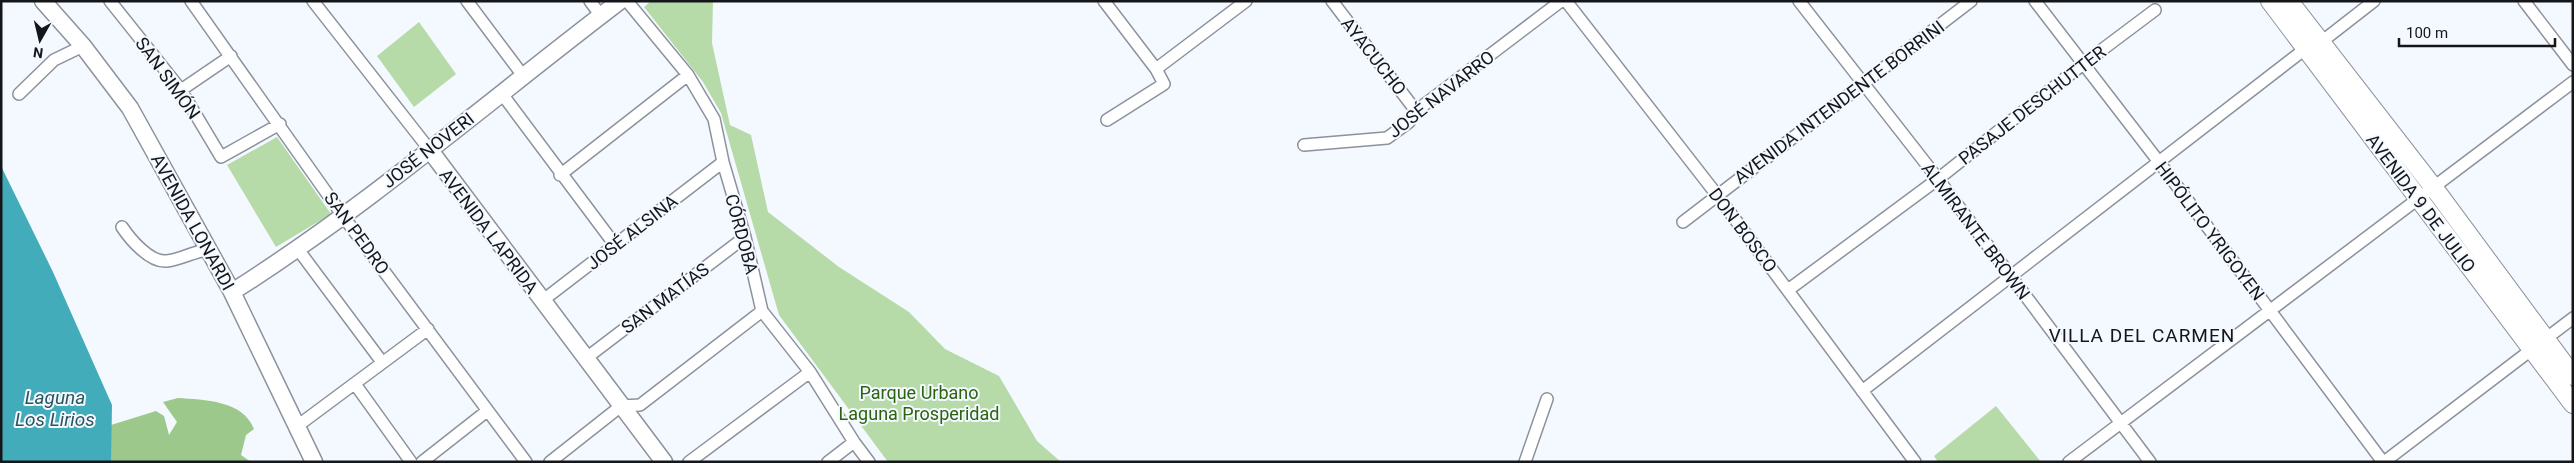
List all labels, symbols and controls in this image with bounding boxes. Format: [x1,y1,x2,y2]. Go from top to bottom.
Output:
street label: AYACUCHO [1337,13,1411,99]
north arrow [15,15,65,65]
scale bar [2399,15,2555,47]
street label: AVENIDA INTENDENTE BORRINI [1730,16,1948,188]
text: 100 m [2406,24,2448,42]
street label: SAN SIMÓN [131,33,205,123]
street label: PASAJE DESCHUTTER [1954,41,2110,169]
text: N [32,44,44,61]
street label: JOSÉ NAVARRO [1384,46,1498,142]
street label: JOSÉ NOVERI [378,108,478,192]
street label: AVENIDA 9 DE JULIO [2362,130,2480,276]
street label: AVENIDA LONARDI [147,150,239,294]
street label: ALMIRANTE BROWN [1918,158,2034,304]
street label: HIPÓLITO YRIGOYEN [2151,158,2269,304]
street label: AVENIDA LAPRIDA [435,165,543,298]
street label: DON BOSCO [1705,184,1781,276]
street label: SAN PEDRO [320,188,394,278]
street label: JOSÉ ALSINA [582,190,682,274]
street label: CÓRDOBA [721,192,763,277]
street label: SAN MATÍAS [617,258,713,338]
district label: VILLA DEL CARMEN [2049,324,2235,347]
park label: Parque Urbano Laguna Prosperidad [839,382,999,424]
water label: Laguna Los Lirios [15,386,95,431]

